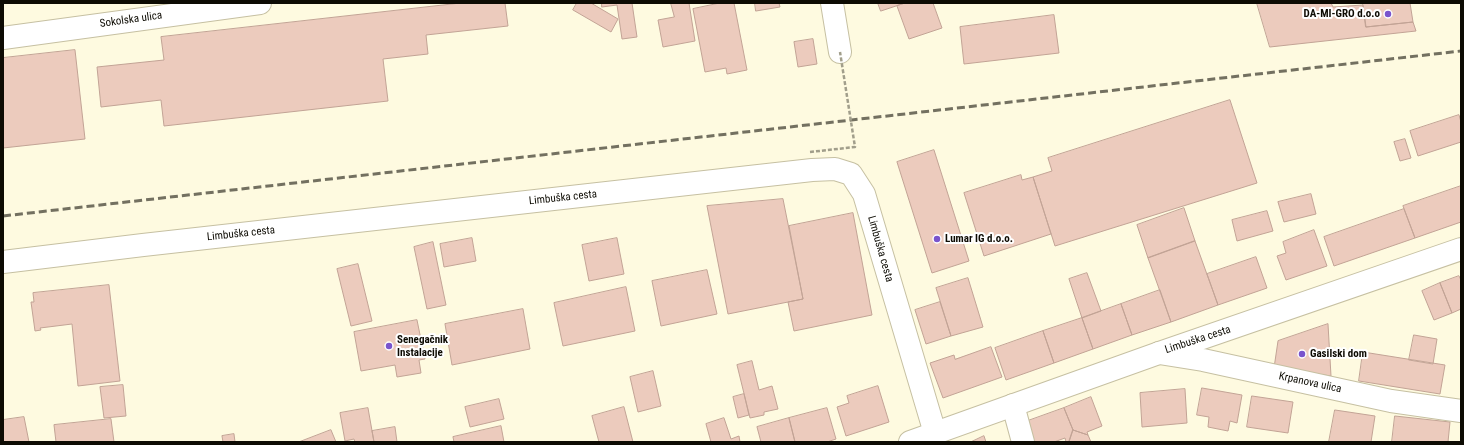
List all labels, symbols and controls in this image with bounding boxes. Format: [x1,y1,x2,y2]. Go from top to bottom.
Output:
place label: DA-MI-GRO d.o.o [1304,7,1380,21]
street label: Sokolska ulica [99,9,163,31]
marker: DA-MI-GRO d.o.o [1383,9,1393,19]
street label: Limbuška cesta [528,188,598,208]
street label: Limbuška cesta [864,214,896,284]
street label: Limbuška cesta [206,224,276,244]
place label: Lumar IG d.o.o. [945,232,1013,246]
marker: Lumar IG d.o.o. [932,234,942,244]
street label: Limbuška cesta [1163,323,1233,357]
place label: Senegačnik Instalacije [397,333,448,359]
marker: Senegačnik Instalacije [384,341,394,351]
place label: Gasilski dom [1310,347,1367,361]
marker: Gasilski dom [1297,349,1307,359]
street label: Krpanova ulica [1277,370,1343,396]

